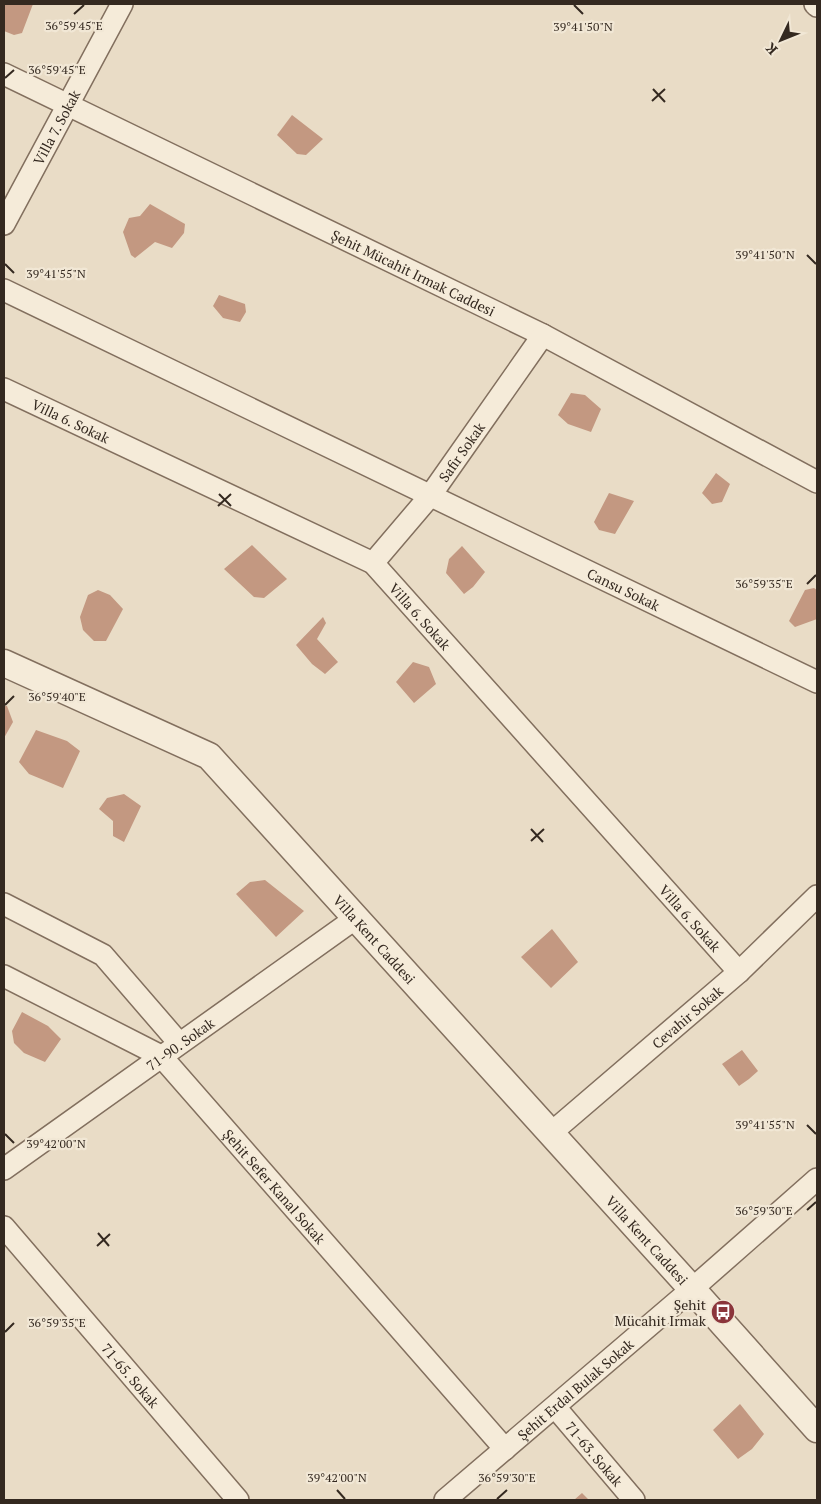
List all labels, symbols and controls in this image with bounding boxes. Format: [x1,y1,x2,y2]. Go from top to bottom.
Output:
north arrow [756,15,806,65]
text: 36°59'45"E [45,18,103,33]
text: 39°41'50"N [553,19,613,34]
text: K [761,39,781,59]
text: 36°59'45"E [28,62,86,77]
street label: Villa 7. Sokak [28,86,84,168]
street label: Şehit Mücahit Irmak Caddesi [329,225,498,320]
text: 39°41'50"N [735,247,795,262]
text: 39°41'55"N [26,266,86,281]
street label: Villa 6. Sokak [29,394,114,447]
street label: Safir Sokak [434,418,489,485]
street label: Cansu Sokak [584,563,664,615]
text: 36°59'35"E [735,576,793,591]
street label: Villa 6. Sokak [385,578,456,654]
text: 36°59'40"E [28,689,86,704]
street label: Villa 6. Sokak [655,880,726,956]
street label: Villa Kent Caddesi [329,890,420,988]
street label: Cevahir Sokak [647,980,727,1052]
street label: 71-90. Sokak [142,1012,218,1074]
text: 39°41'55"N [735,1117,795,1132]
street label: Şehit Sefer Kanal Sokak [219,1125,331,1248]
text: 39°42'00"N [26,1136,86,1151]
street label: Villa Kent Caddesi [602,1191,693,1288]
text: 36°59'30"E [735,1203,793,1218]
place label: Şehit Mücahit Irmak [615,1295,707,1330]
bus stop icon: Şehit Mücahit Irmak [710,1299,736,1325]
text: 36°59'35"E [28,1315,86,1330]
street label: Şehit Erdal Bulak Sokak [513,1333,638,1444]
street label: 71-65. Sokak [98,1339,164,1412]
street label: 71-63. Sokak [562,1417,628,1490]
text: 39°42'00"N [307,1470,367,1485]
text: 36°59'30"E [478,1470,536,1485]

